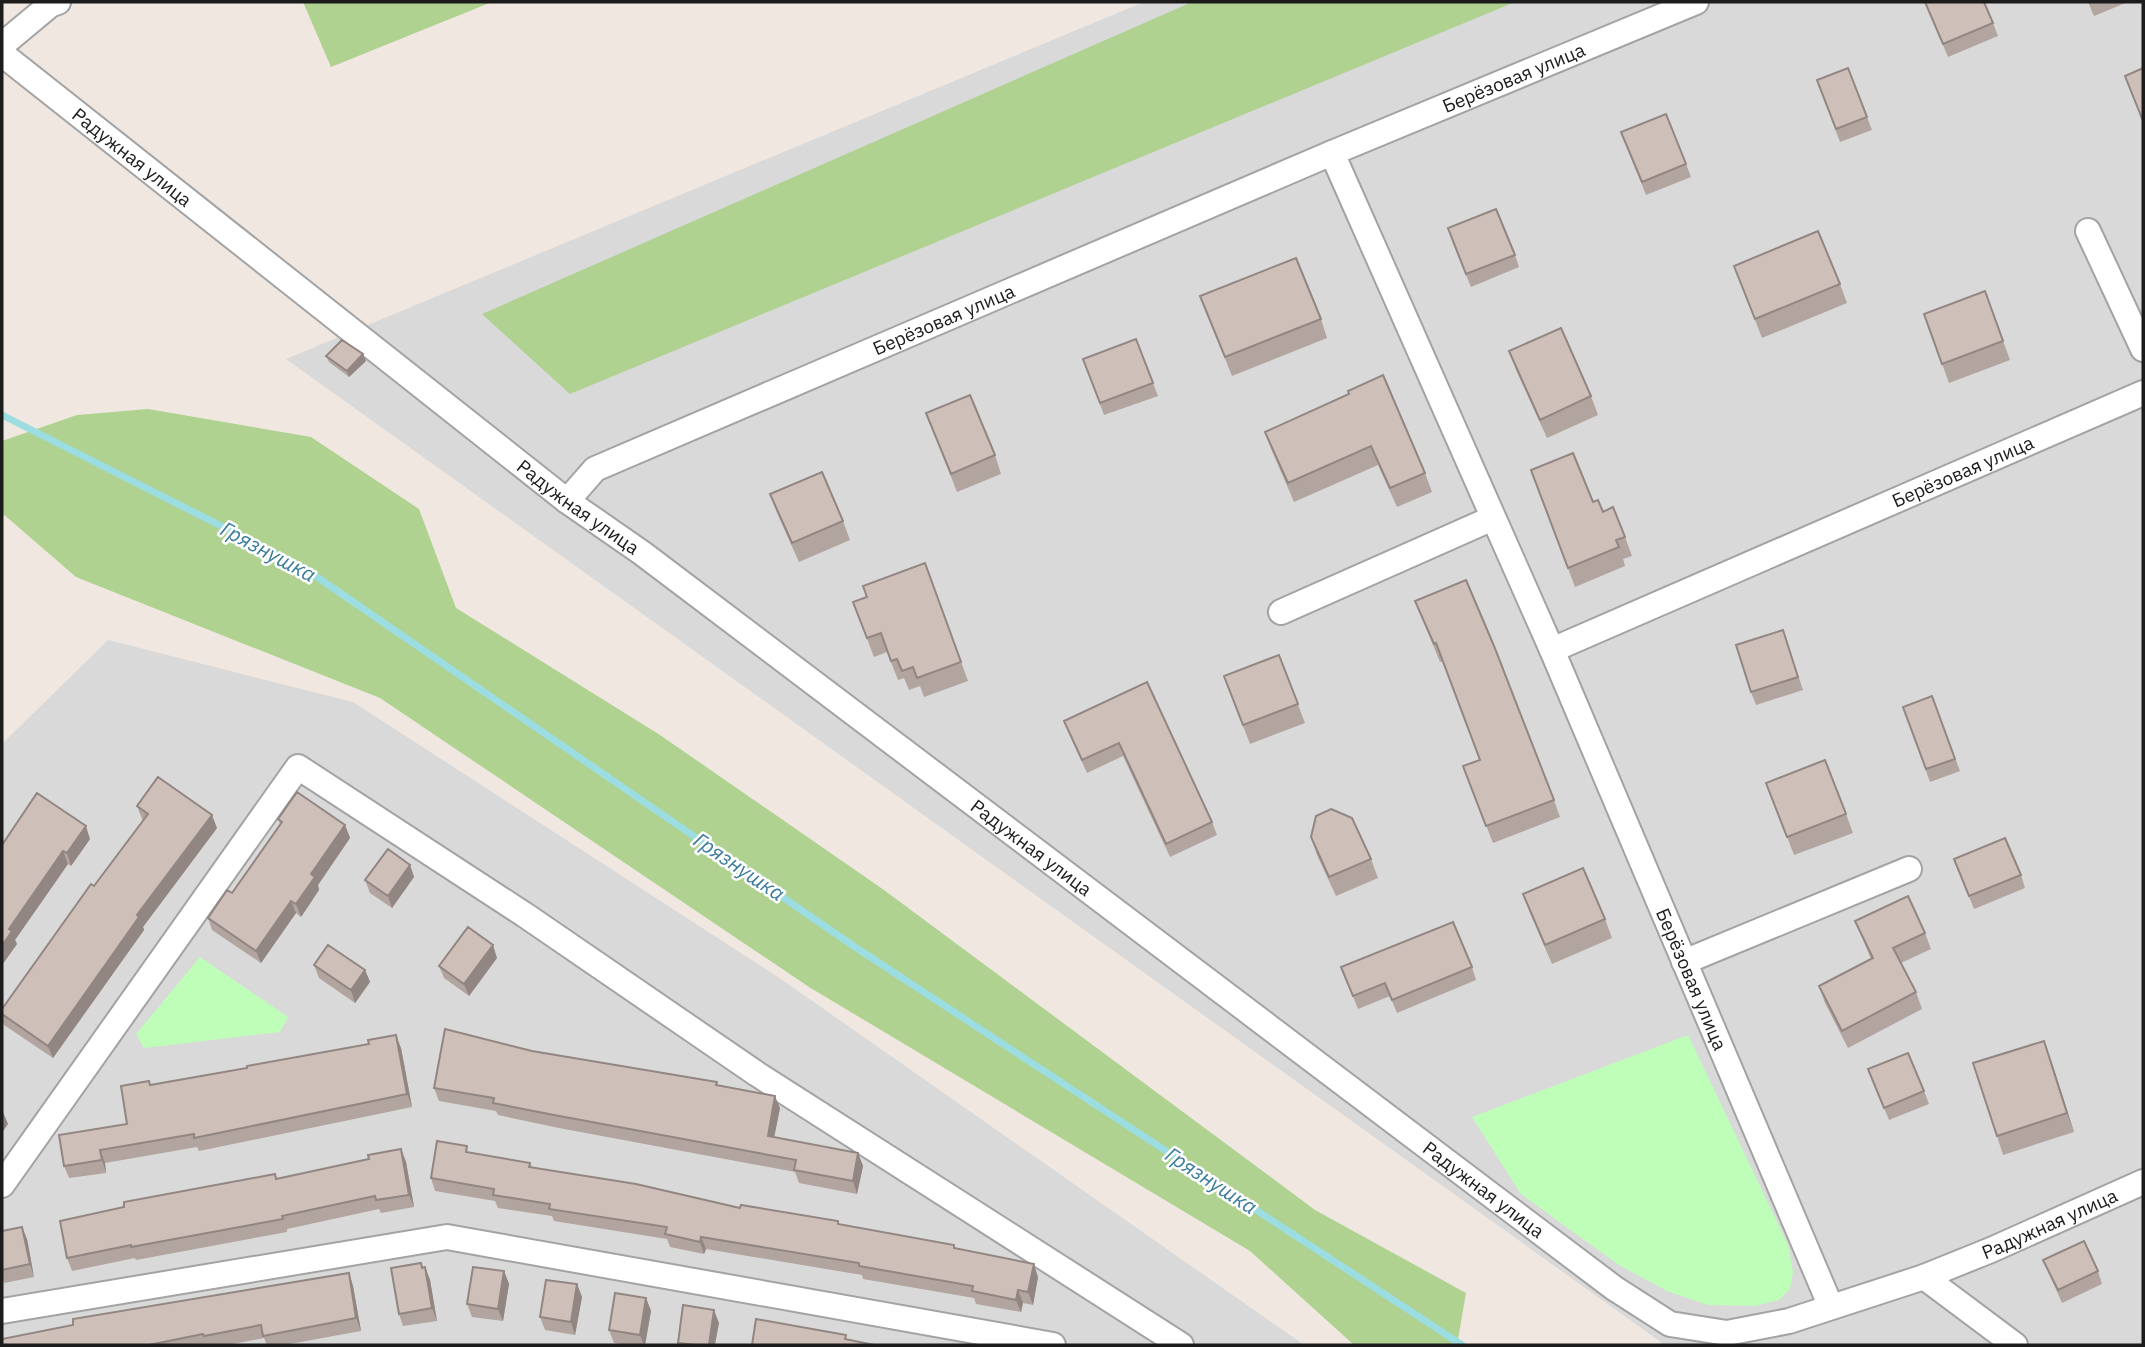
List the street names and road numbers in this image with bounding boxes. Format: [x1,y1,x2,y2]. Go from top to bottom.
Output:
street label: Берёзовая улица [1439,37,1588,118]
street label: Радужная улица [67,102,197,212]
street label: Берёзовая улица [869,278,1018,360]
street label: Берёзовая улица [1888,430,2037,513]
street label: Радужная улица [512,454,644,560]
street label: Радужная улица [966,794,1097,901]
street label: Берёзовая улица [1651,904,1733,1054]
street label: Радужная улица [1418,1136,1549,1243]
street label: Радужная улица [1978,1183,2121,1264]

